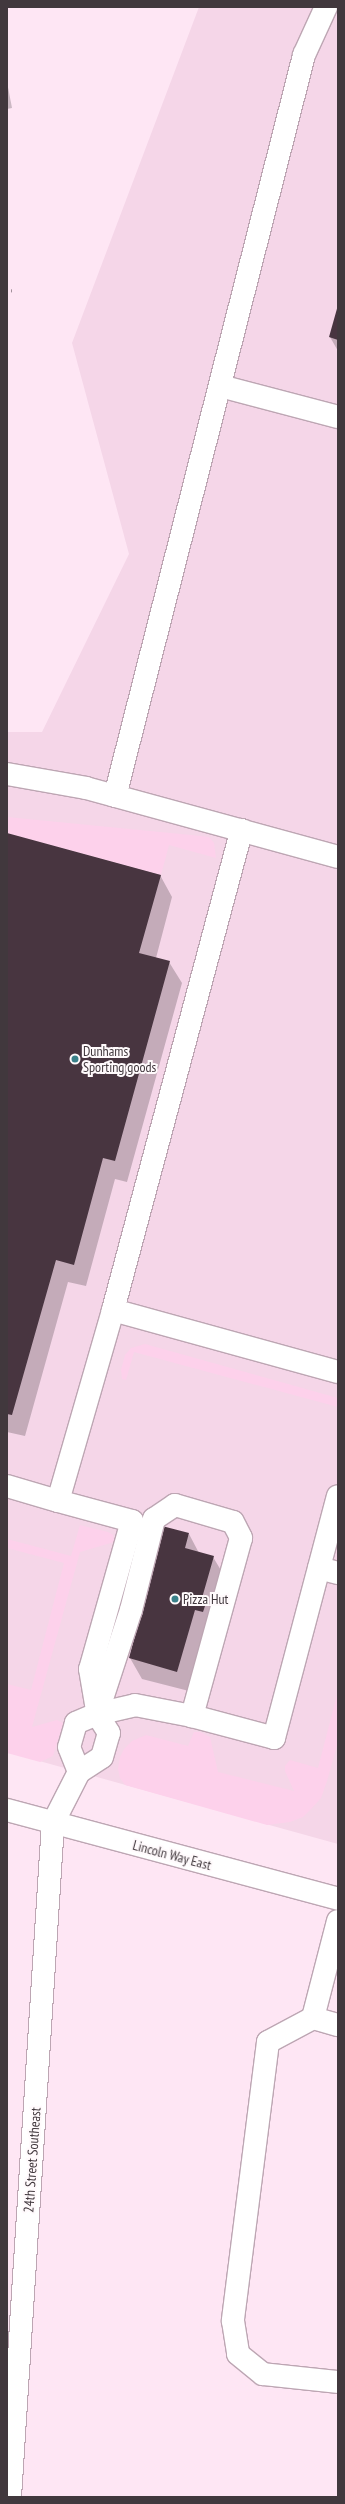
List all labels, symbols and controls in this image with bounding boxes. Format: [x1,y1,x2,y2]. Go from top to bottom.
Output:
place label: Dunhams Sporting goods [83,1043,156,1076]
marker: Dunhams Sporting goods [70,1054,80,1064]
place label: Pizza Hut [183,1591,228,1607]
marker: Pizza Hut [170,1594,180,1604]
street label: Lincoln Way East [131,1836,213,1874]
street label: 24th Street Southeast [20,2107,44,2213]

